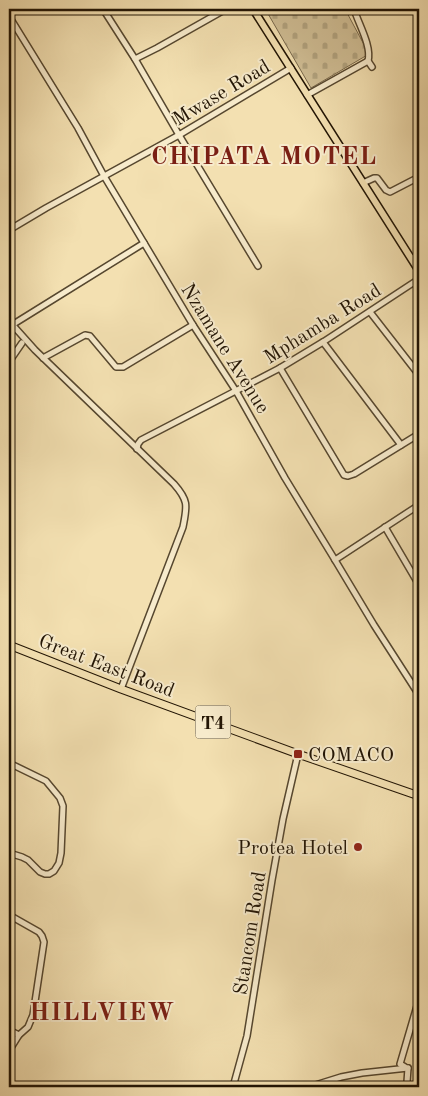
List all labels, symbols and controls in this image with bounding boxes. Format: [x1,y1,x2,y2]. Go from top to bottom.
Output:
street label: Mwase Road [170,57,274,131]
district label: CHIPATA MOTEL [151,145,377,170]
street label: Nzamane Avenue [176,281,272,418]
street label: Mphamba Road [261,281,385,369]
street label: Great East Road [36,632,177,702]
road number: T4 [196,706,230,739]
place label: COMACO [308,746,394,766]
marker: COMACO [292,748,304,760]
place label: Protea Hotel [237,839,348,859]
marker: Protea Hotel [352,841,364,853]
street label: Stancom Road [231,870,271,996]
district label: HILLVIEW [29,1001,175,1026]

